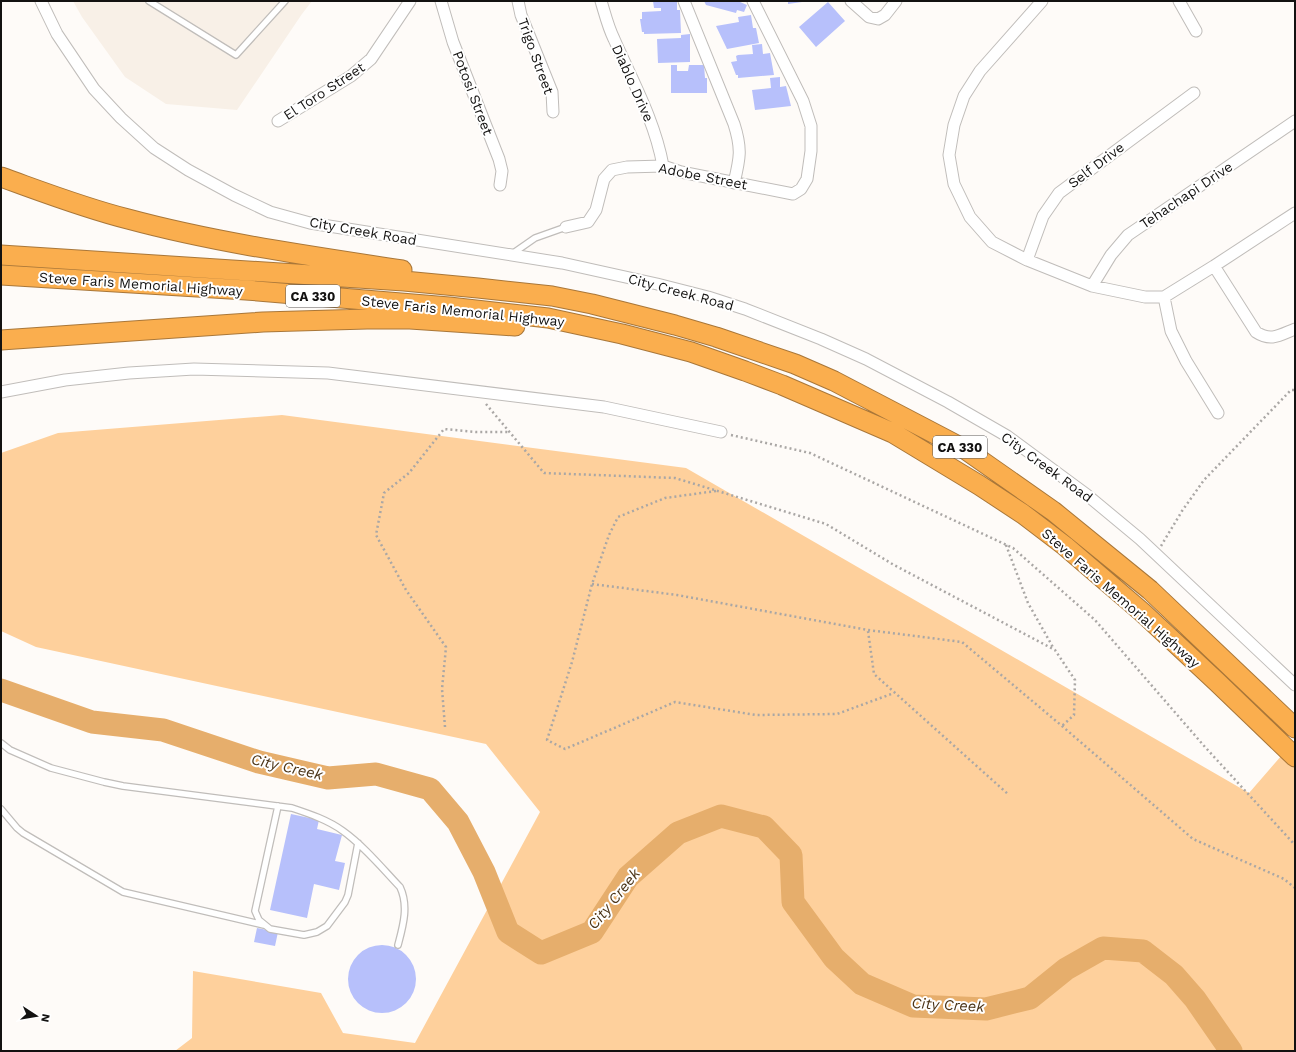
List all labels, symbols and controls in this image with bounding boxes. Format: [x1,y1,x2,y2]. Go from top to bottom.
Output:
street label: Trigo Street [515,16,557,96]
street label: Diablo Drive [609,42,657,124]
street label: Potosi Street [450,49,496,138]
street label: El Toro Street [281,59,368,123]
street label: Self Drive [1065,139,1127,191]
street label: Tehachapi Drive [1137,158,1235,232]
street label: Adobe Street [657,160,749,192]
street label: City Creek Road [308,214,418,248]
street label: Steve Faris Memorial Highway [39,269,244,299]
street label: City Creek Road [626,270,736,314]
road number: CA 330 [286,285,340,307]
street label: Steve Faris Memorial Highway [361,292,566,330]
street label: City Creek Road [998,429,1096,505]
road number: CA 330 [933,436,987,458]
street label: Steve Faris Memorial Highway [1039,525,1204,671]
water label: City Creek [249,750,325,784]
water label: City Creek [584,864,645,933]
water label: City Creek [911,994,986,1016]
north arrow [16,996,56,1036]
text: N [38,1013,52,1023]

